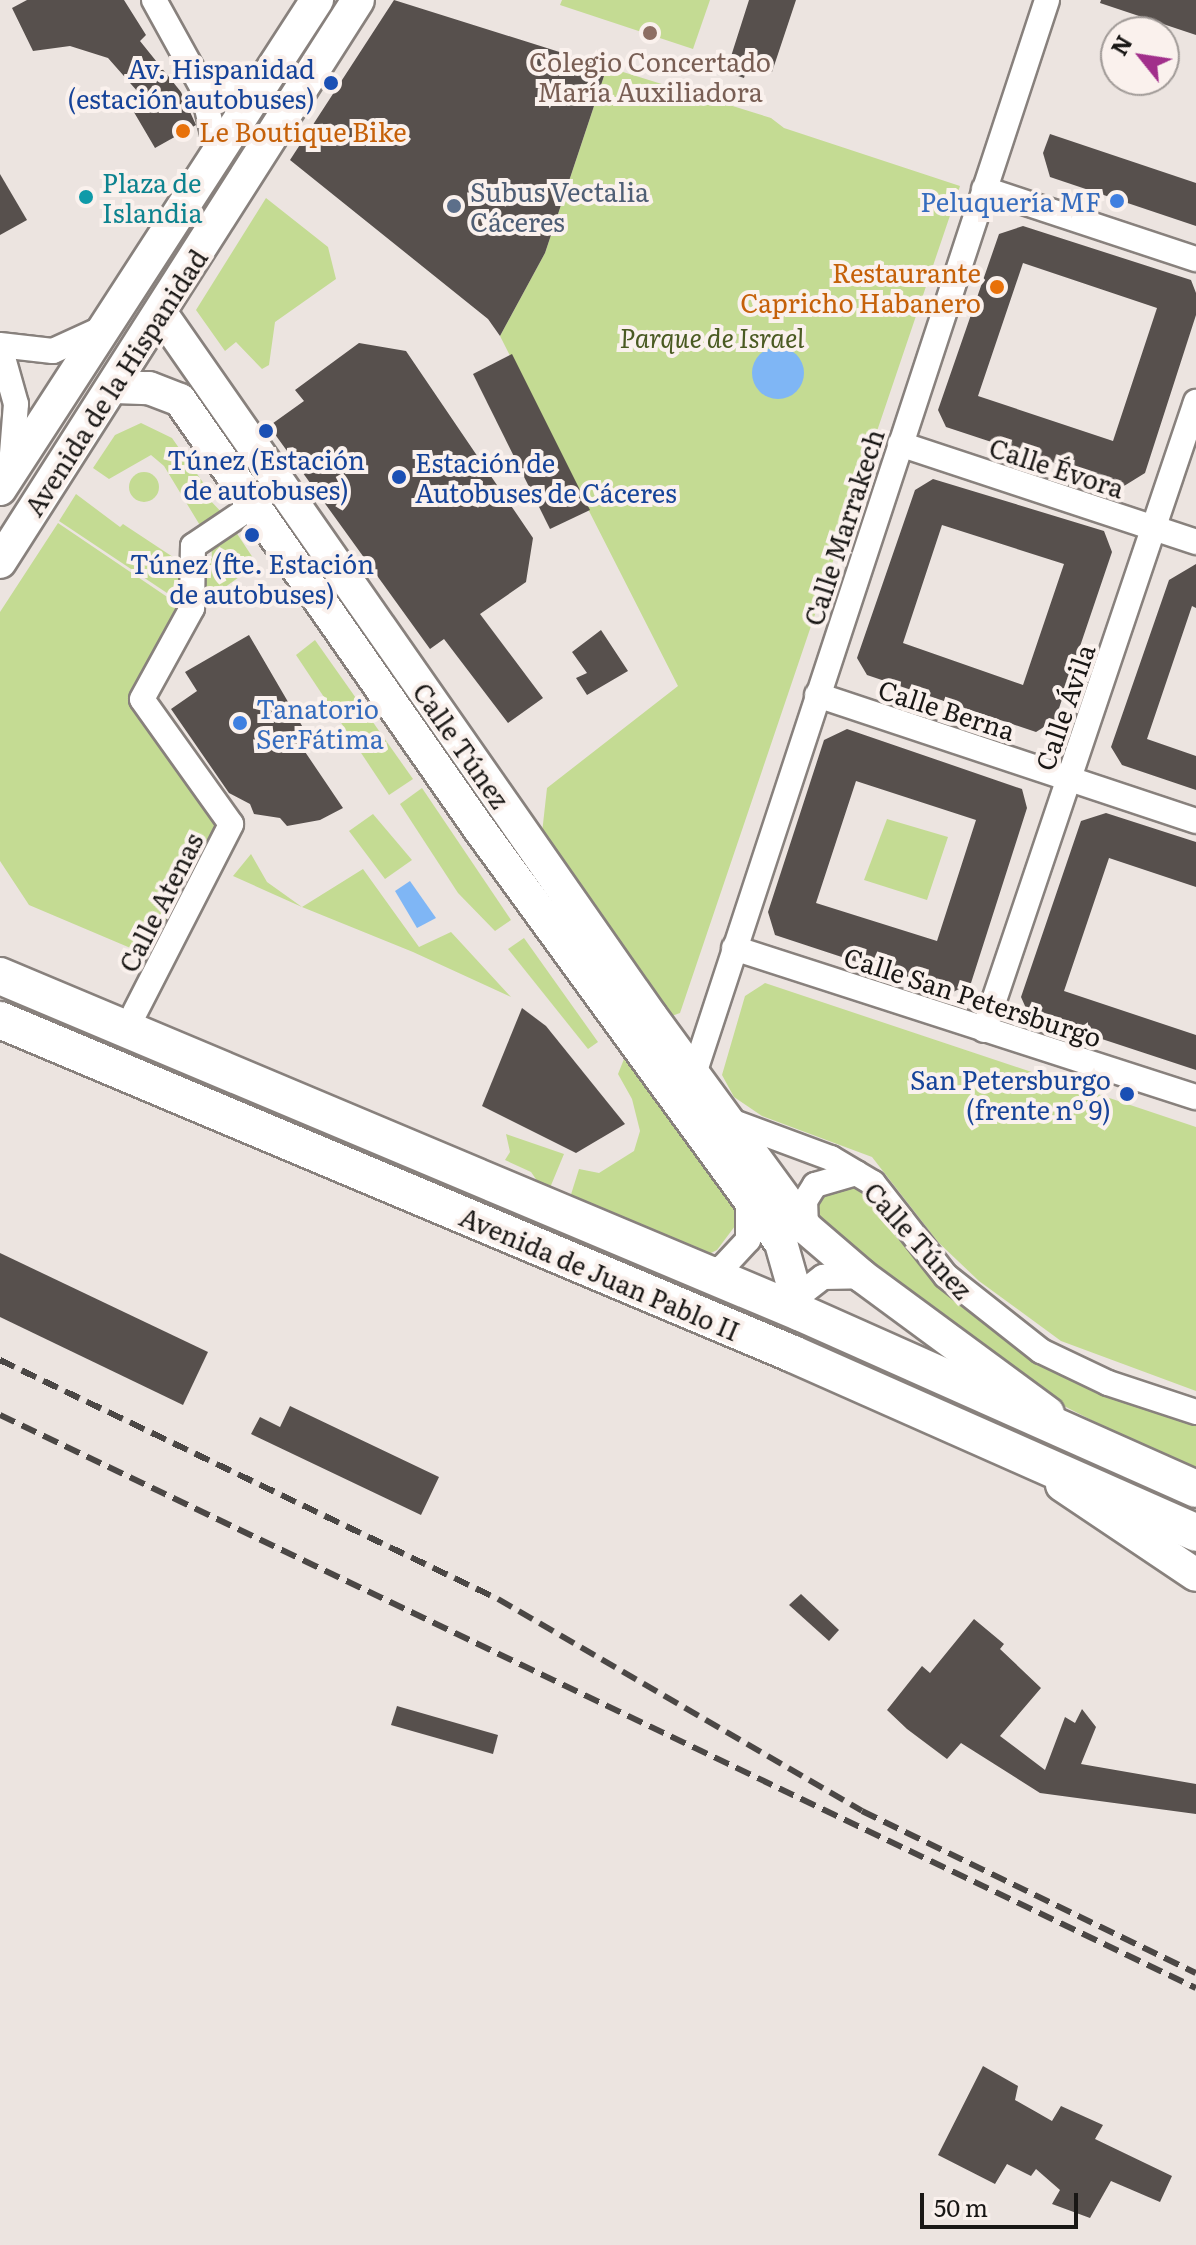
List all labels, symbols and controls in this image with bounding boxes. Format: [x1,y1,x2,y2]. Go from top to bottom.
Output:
north arrow [1100,16,1180,96]
marker: Colegio Concertado María Auxiliadora [641,24,659,42]
text: N [1102,29,1139,61]
place label: Colegio Concertado María Auxiliadora [529,45,771,106]
place label: Av. Hispanidad (estación autobuses) [67,52,315,114]
marker: Av. Hispanidad (estación autobuses) [322,74,340,92]
place label: Le Boutique Bike [199,115,407,147]
marker: Le Boutique Bike [174,122,192,140]
place label: Plaza de Islandia [102,166,202,228]
place label: Subus Vectalia Cáceres [470,175,649,236]
place label: Peluquería MF [920,185,1101,217]
marker: Plaza de Islandia [77,188,95,206]
marker: Peluquería MF [1108,192,1126,210]
marker: Subus Vectalia Cáceres [445,197,463,215]
street label: Avenida de la Hispanidad [17,243,213,521]
place label: Restaurante Capricho Habanero [740,256,981,318]
marker: Restaurante Capricho Habanero [988,278,1006,296]
park label: Parque de Israel [620,321,804,353]
marker: Túnez (Estación de autobuses) [257,422,275,440]
street label: Calle Marrakech [797,425,889,629]
street label: Calle Évora [986,431,1128,503]
place label: Túnez (Estación de autobuses) [167,443,365,504]
place label: Estación de Autobuses de Cáceres [415,446,677,508]
marker: Estación de Autobuses de Cáceres [390,468,408,486]
marker: Túnez (fte. Estación de autobuses) [243,526,261,544]
place label: Túnez (fte. Estación de autobuses) [130,547,374,608]
street label: Calle Ávila [1028,640,1100,774]
street label: Calle Berna [875,672,1019,746]
street label: Calle Túnez [407,676,517,814]
place label: Tanatorio SerFátima [256,692,384,754]
marker: Tanatorio SerFátima [231,714,249,732]
street label: Calle Atenas [112,827,208,977]
street label: Calle San Petersburgo [840,940,1106,1052]
place label: San Petersburgo (frente nº 9) [910,1063,1111,1124]
marker: San Petersburgo (frente nº 9) [1118,1085,1136,1103]
street label: Calle Túnez [859,1175,979,1305]
street label: Avenida de Juan Pablo II [455,1200,745,1346]
scale bar [924,2177,1082,2227]
text: 50 m [934,2189,988,2224]

